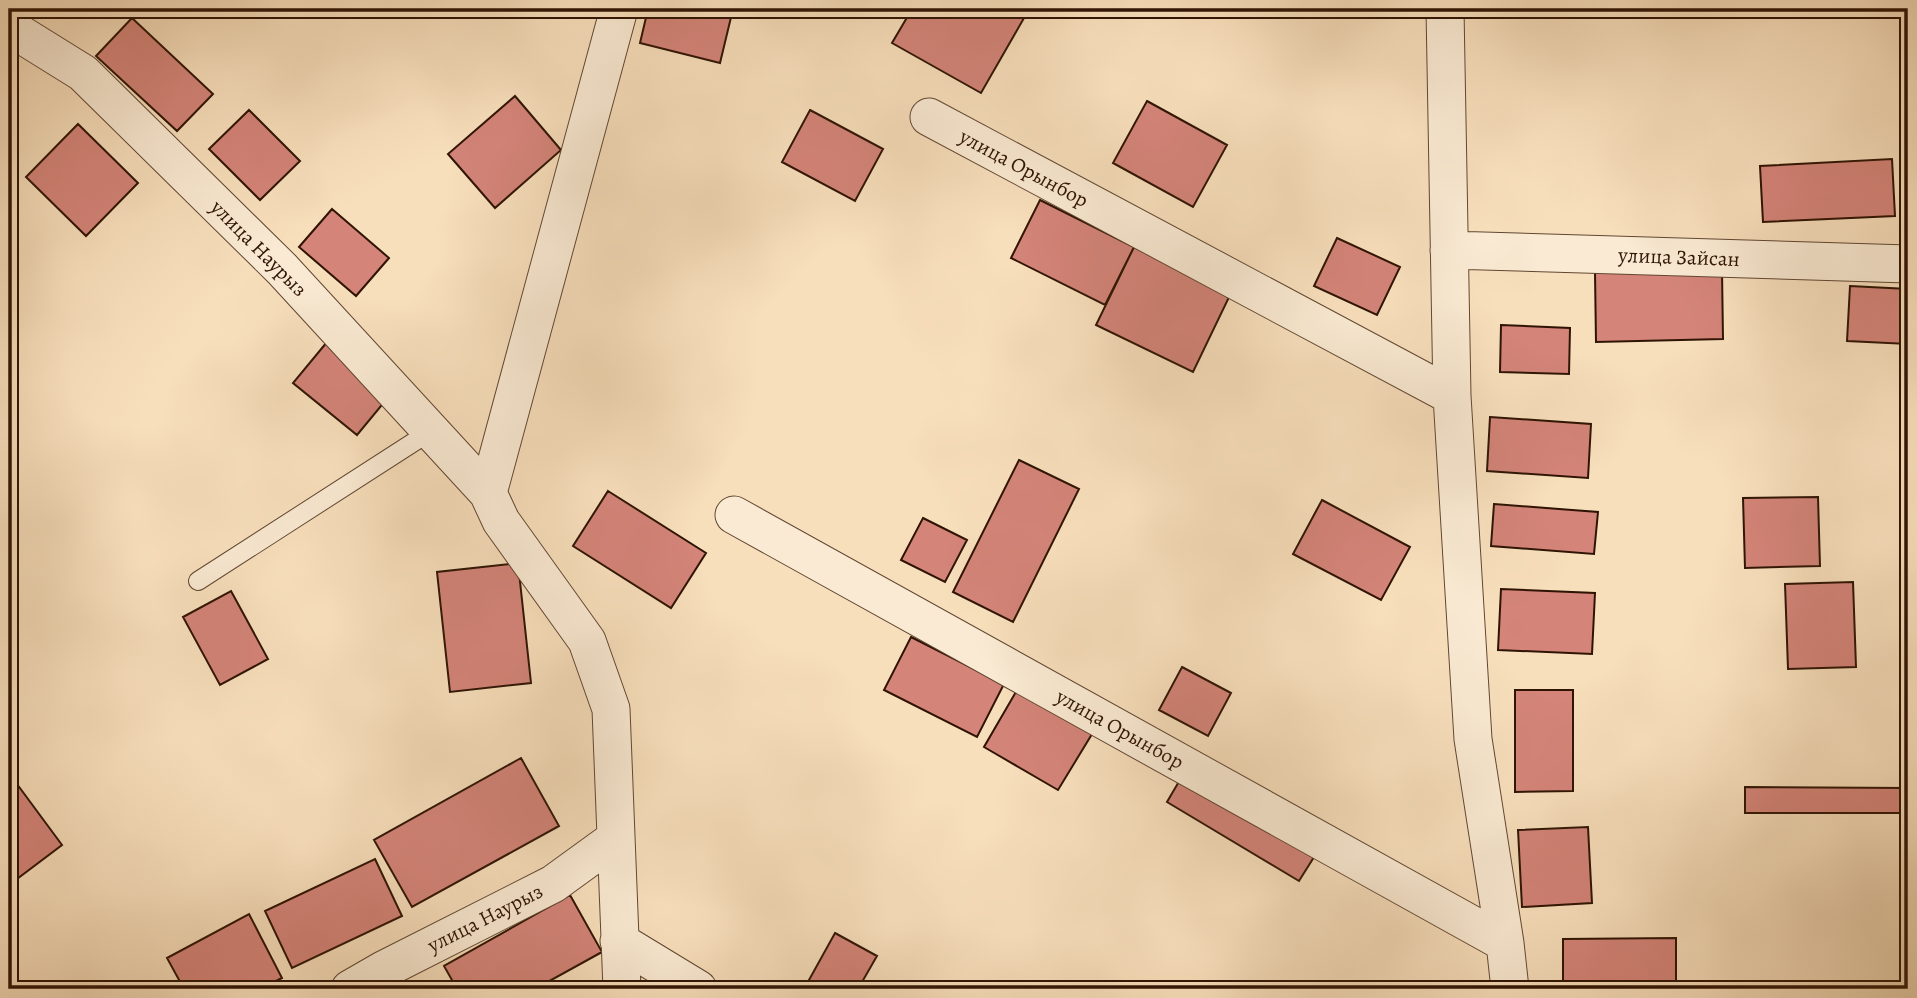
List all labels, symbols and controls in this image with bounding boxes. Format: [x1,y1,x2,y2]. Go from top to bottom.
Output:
street label: улица Орынбор [954,122,1093,214]
street label: улица Наурыз [204,193,313,302]
street label: улица Зайсан [1617,241,1740,273]
street label: улица Орынбор [1050,682,1189,776]
street label: улица Наурыз [422,877,548,960]

